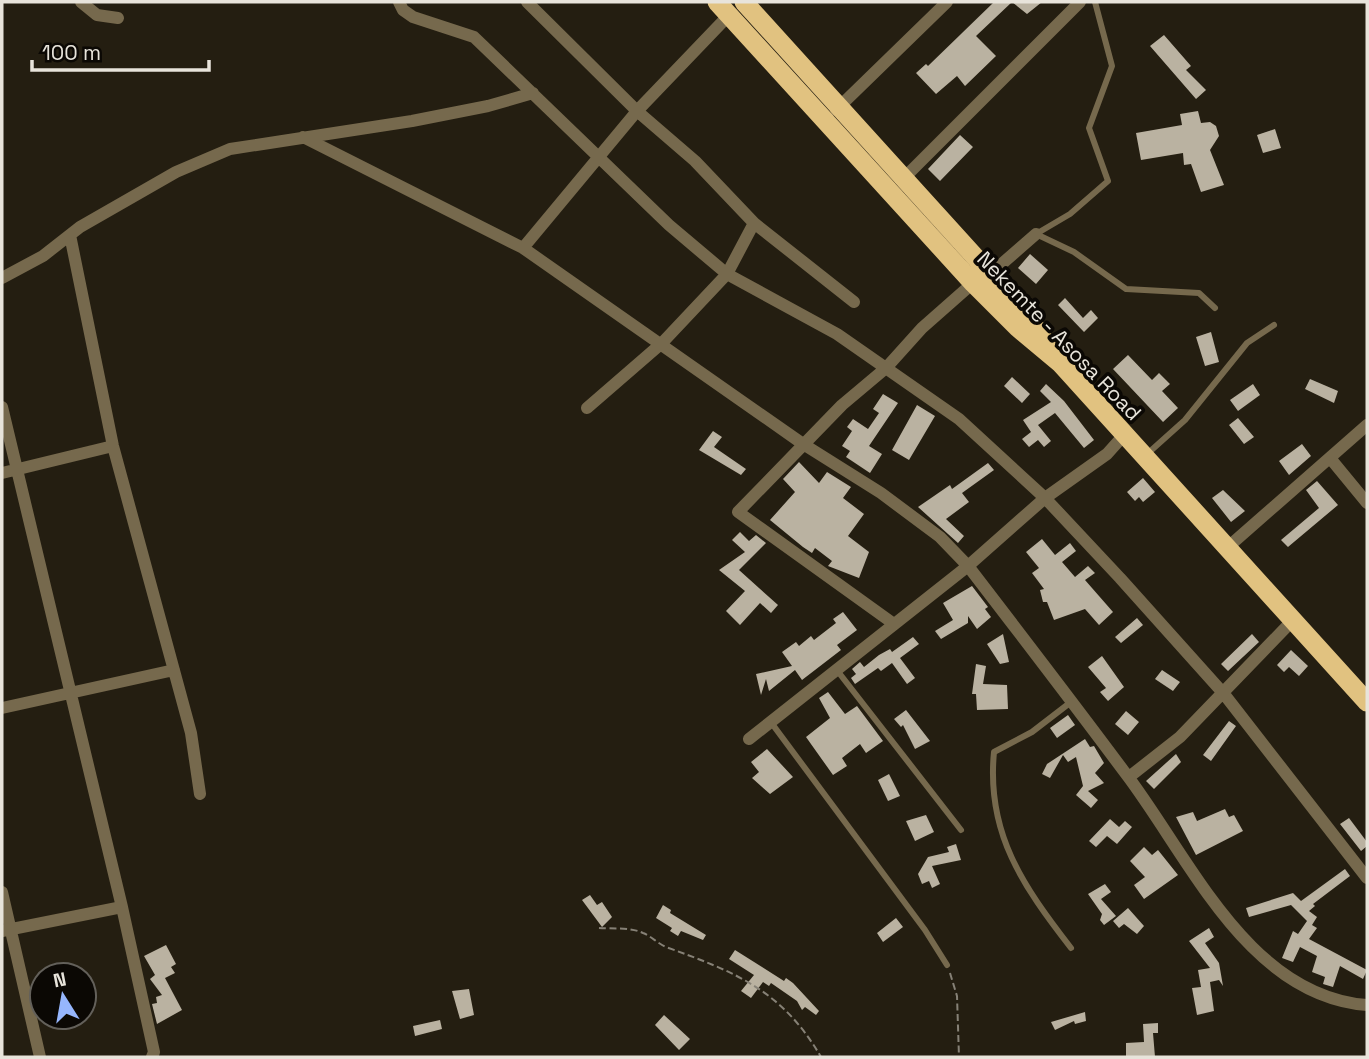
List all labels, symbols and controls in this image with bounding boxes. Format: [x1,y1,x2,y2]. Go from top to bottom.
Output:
scale bar [32,28,208,72]
text: 100 m [42,39,101,66]
street label: Nekemte - Asosa Road [971,245,1147,426]
north arrow [28,961,98,1031]
text: N [51,966,68,993]

